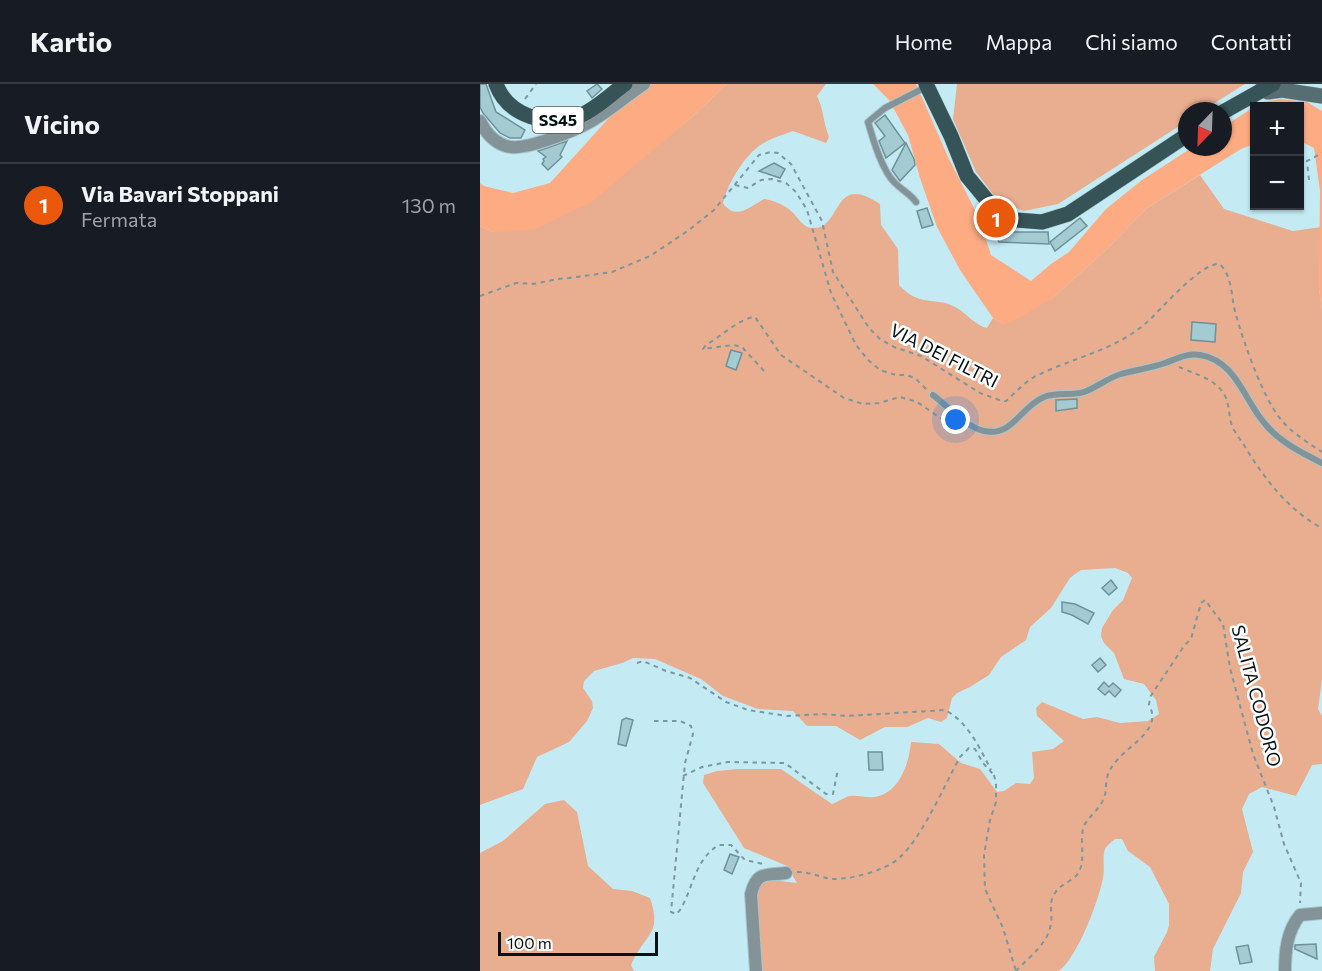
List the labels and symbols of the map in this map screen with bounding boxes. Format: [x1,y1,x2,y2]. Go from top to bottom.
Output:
north arrow [1178,102,1232,156]
road number: SS45 [532,107,584,133]
pin: 1 [976,196,1016,240]
street label: VIA DEI FILTRI [887,318,1002,392]
your location [941,405,970,434]
street label: SALITA CODORO [1227,623,1286,769]
scale bar [498,929,658,956]

